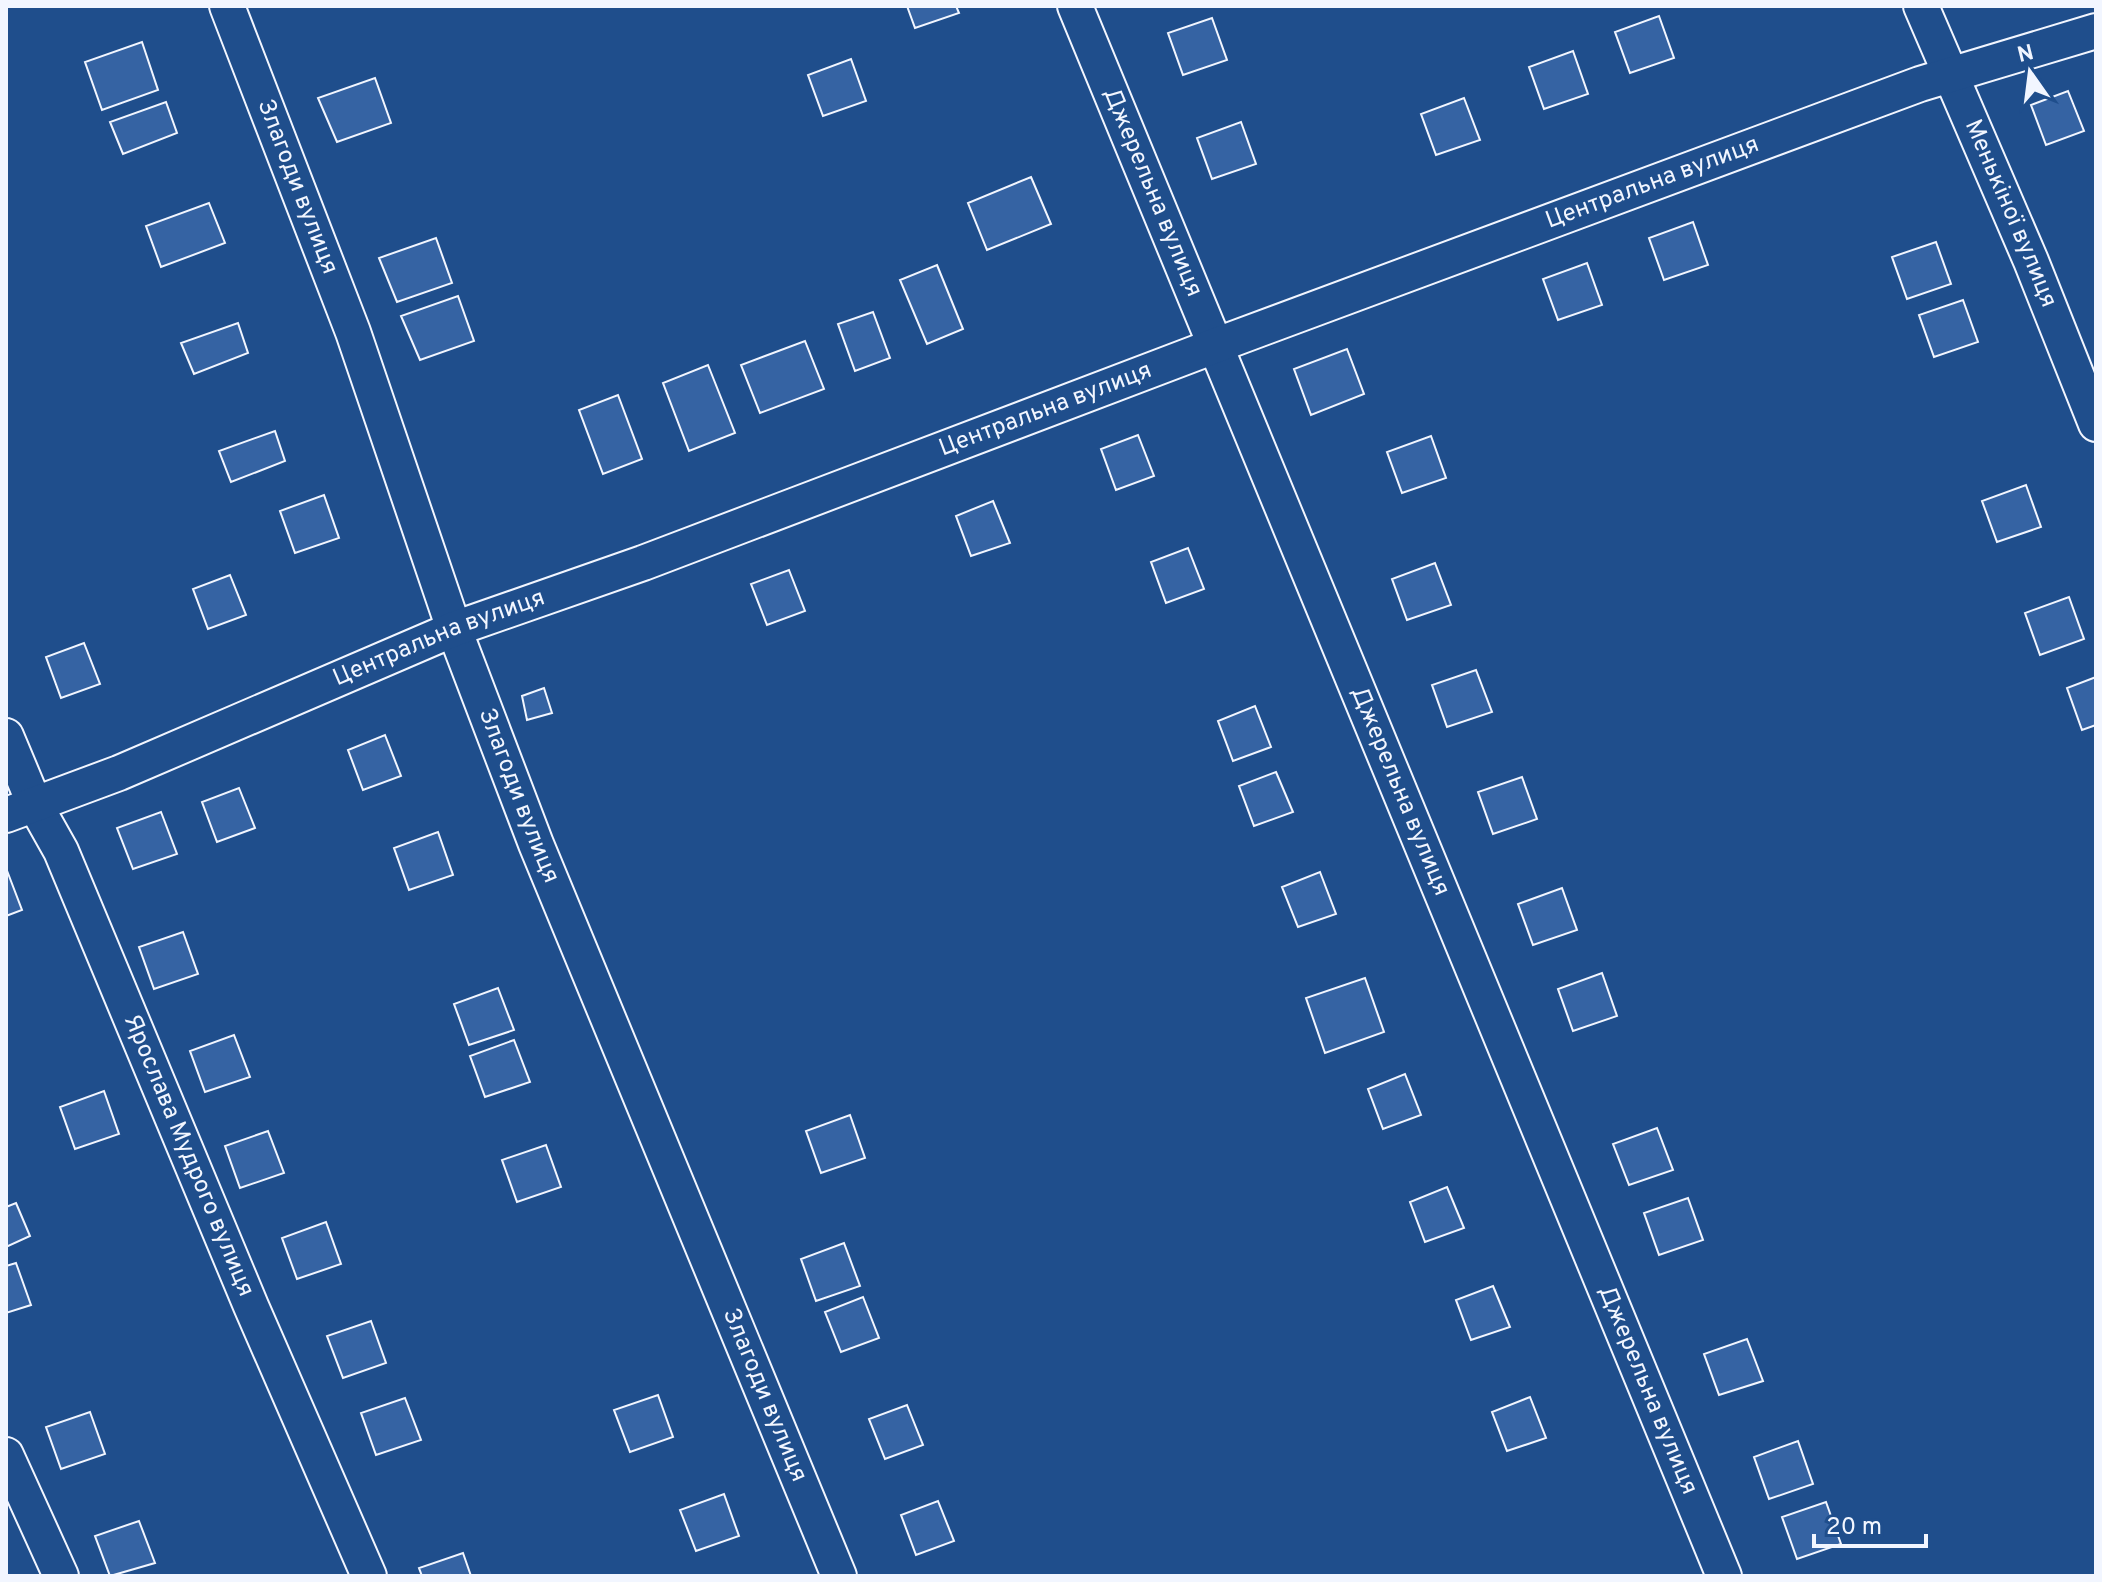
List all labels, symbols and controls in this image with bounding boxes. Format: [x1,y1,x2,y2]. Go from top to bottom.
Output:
north arrow [1990,32,2070,112]
text: N [2015,40,2037,70]
street label: Джерельна вулиця [1096,84,1209,302]
street label: Злагоди вулиця [250,95,344,279]
street label: Менькіної вулиця [1957,115,2063,312]
street label: Центральна вулиця [1542,130,1763,237]
street label: Центральна вулиця [935,356,1156,464]
street label: Центральна вулиця [329,583,549,694]
street label: Джерельна вулиця [1343,683,1456,900]
street label: Злагоди вулиця [471,704,566,888]
street label: Ярослава Мудрого вулиця [116,1010,261,1301]
street label: Джерельна вулиця [1591,1281,1704,1499]
street label: Злагоди вулиця [715,1304,813,1487]
scale bar [1814,1498,1926,1548]
text: 20 m [1826,1513,1882,1543]

